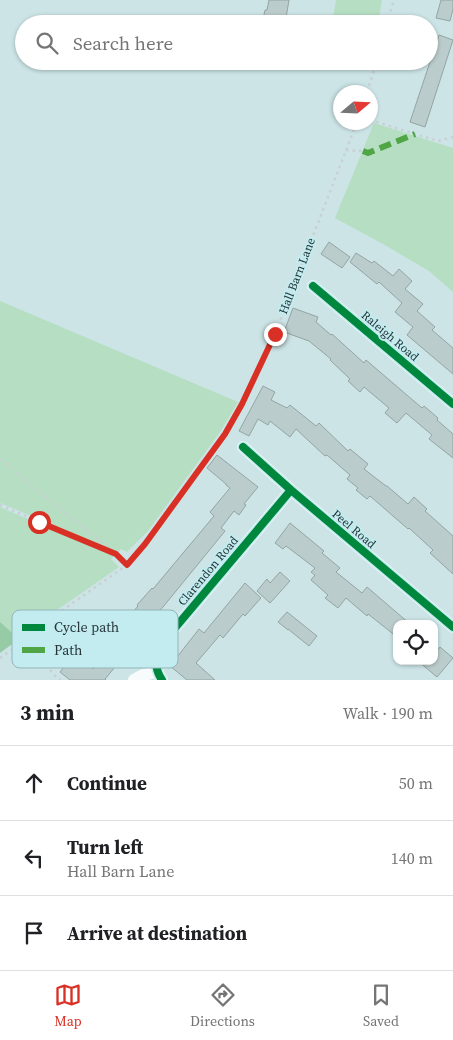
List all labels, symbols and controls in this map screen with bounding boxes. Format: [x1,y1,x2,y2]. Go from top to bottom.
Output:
search box [15,15,438,70]
icon: search [33,29,61,57]
text: Search here [73,30,173,56]
north arrow [333,85,378,130]
street label: Hall Barn Lane [275,236,319,316]
street label: Raleigh Road [358,307,422,365]
route end [264,323,287,346]
street label: Peel Road [329,506,379,552]
route start [28,511,51,534]
street label: Clarendon Road [174,533,242,609]
legend [12,610,178,668]
text: Cycle path [54,617,119,637]
map controls [393,620,438,665]
button: locate [393,620,438,665]
text: Path [54,640,82,660]
text: 3 min [20,698,75,727]
text: Walk · 190 m [343,702,433,724]
icon: ahead [20,769,48,797]
text: Continue [67,770,147,796]
text: 50 m [399,772,433,794]
text: Turn left [67,834,143,860]
icon: left [20,844,48,872]
text: 140 m [391,847,433,869]
text: Hall Barn Lane [67,860,174,882]
icon: arrive [20,919,48,947]
text: Arrive at destination [67,920,247,946]
tab: Map [54,981,82,1031]
tab: Directions [190,981,255,1031]
tab: Saved [363,981,399,1031]

